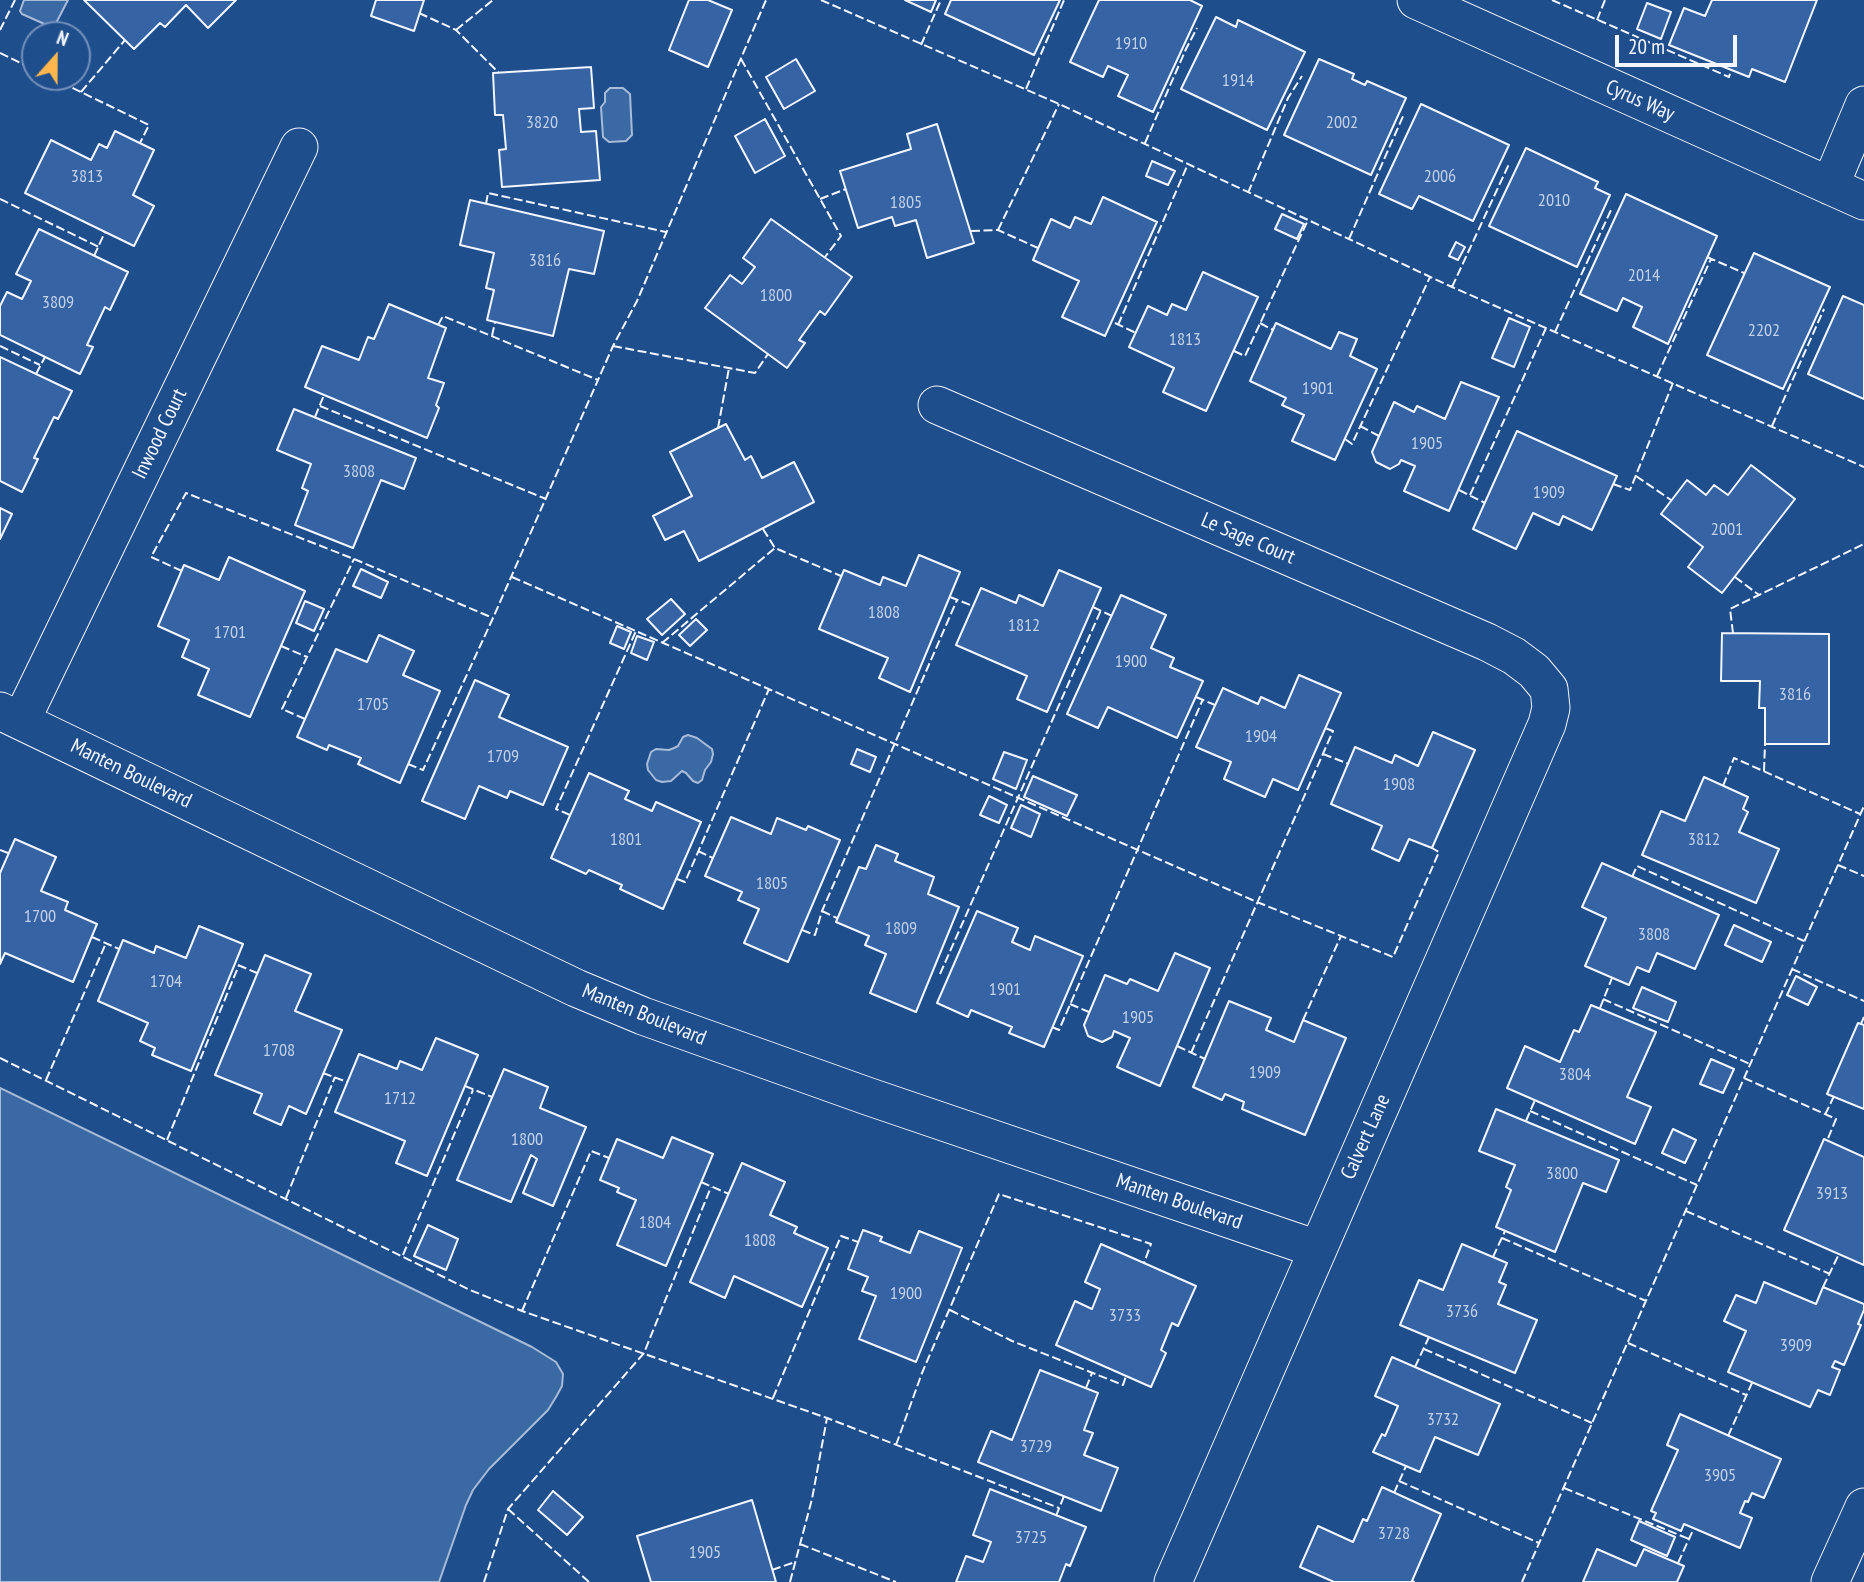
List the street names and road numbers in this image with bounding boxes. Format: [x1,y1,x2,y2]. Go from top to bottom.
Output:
street label: Cyrus Way [1602,75,1678,127]
street label: Inwood Court [127,385,193,483]
street label: Le Sage Court [1197,508,1299,570]
street label: Manten Boulevard [66,734,196,814]
street label: Manten Boulevard [578,979,710,1051]
street label: Calvert Lane [1336,1090,1396,1184]
street label: Manten Boulevard [1113,1169,1245,1235]

